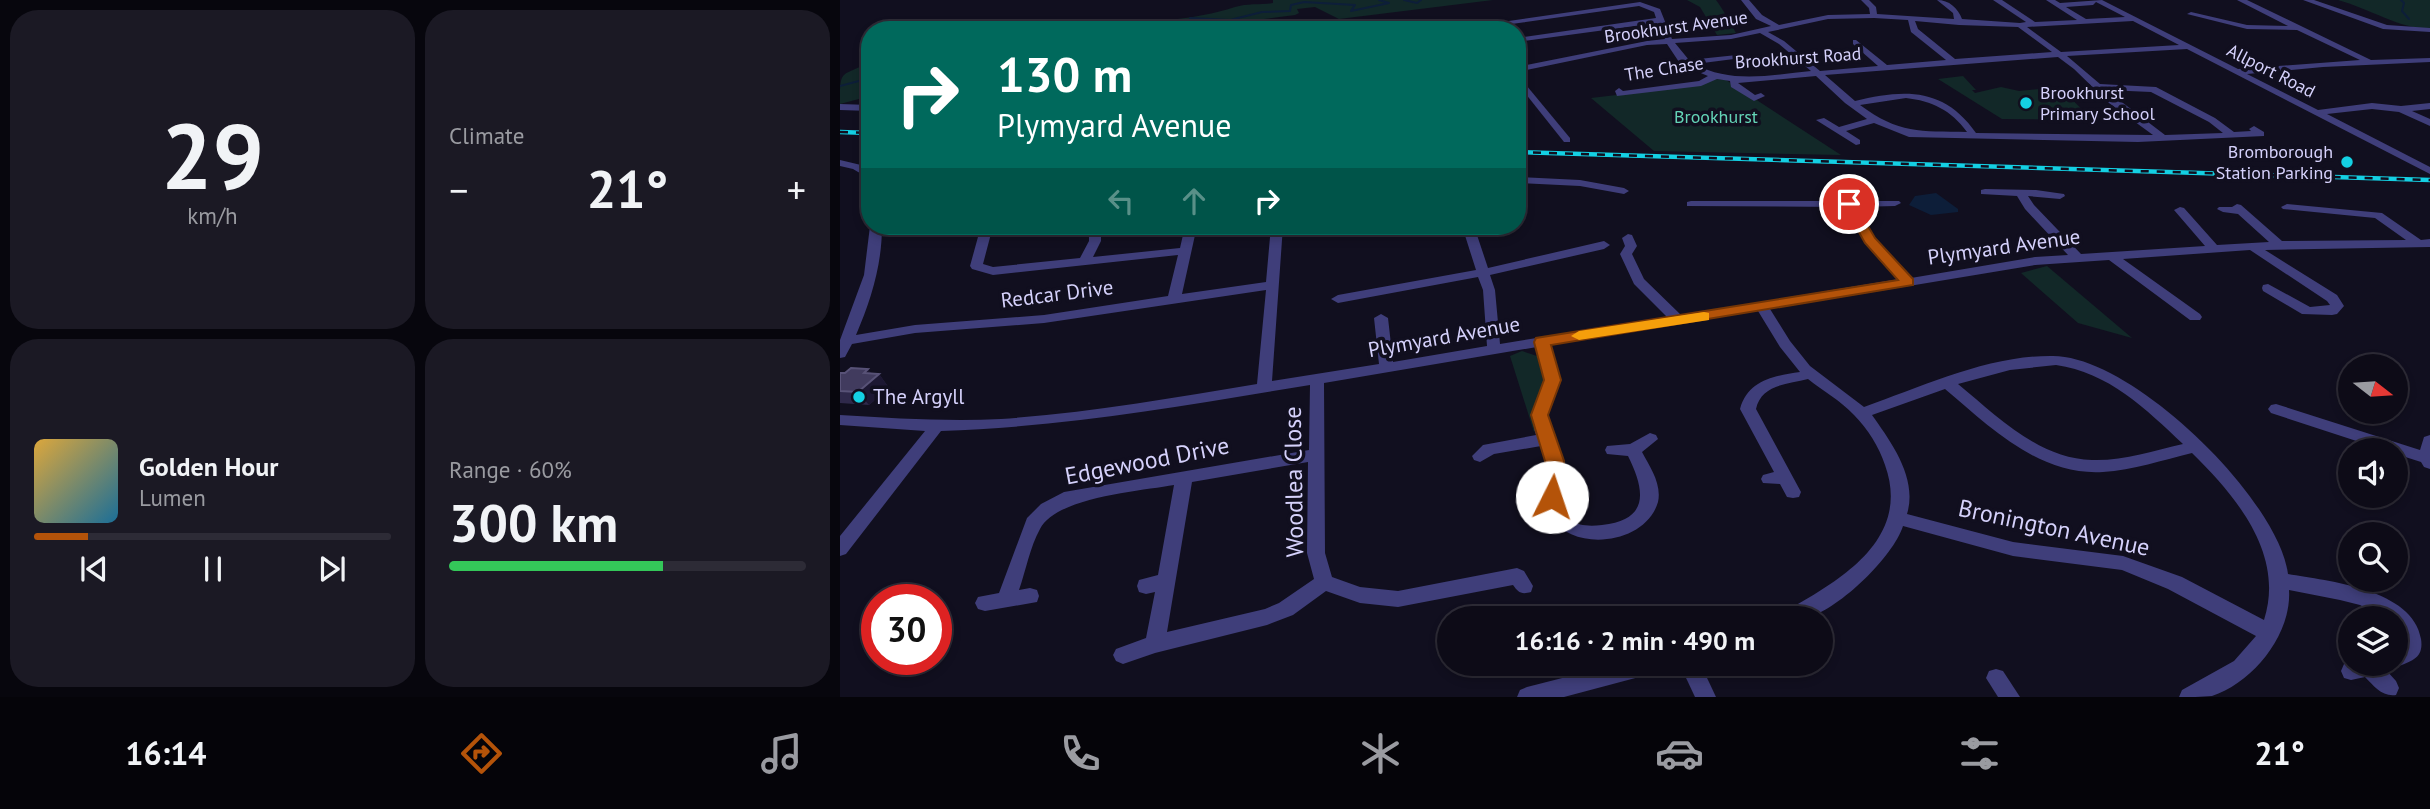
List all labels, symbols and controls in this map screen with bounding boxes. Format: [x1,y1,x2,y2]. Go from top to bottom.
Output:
street label: Brookhurst Avenue [1603,5,1749,48]
street label: Allport Road [2223,38,2319,103]
text: 130 m [997,42,1132,106]
street label: Brookhurst Road [1734,42,1862,73]
icon: right [882,49,973,140]
street label: The Chase [1623,51,1705,86]
place label: Brookhurst Primary School [2040,81,2155,125]
marker: Brookhurst Primary School [2018,95,2034,111]
text: 29 [161,96,264,214]
text: Plymyard Avenue [997,104,1231,146]
park label: Brookhurst [1674,105,1758,128]
text: Climate [449,121,524,150]
place label: Bromborough Station Parking [2216,140,2333,184]
marker: Bromborough Station Parking [2339,154,2355,170]
text: 21° [587,155,668,222]
text: − [449,165,468,214]
text: + [787,165,806,214]
pin [1819,174,1879,234]
icon: left [1102,182,1140,220]
icon: ahead [1175,182,1213,220]
icon: right [1248,182,1286,220]
icon: arrive [1830,185,1868,223]
text: km/h [187,201,238,230]
street label: Plymyard Avenue [1926,222,2082,271]
street label: Redcar Drive [999,273,1115,314]
street label: Plymyard Avenue [1366,310,1522,363]
north arrow [2338,354,2408,424]
map controls [2338,354,2408,676]
place label: The Argyll [873,383,965,410]
marker: The Argyll [851,389,867,405]
street label: Woodlea Close [1277,406,1310,558]
street label: Edgewood Drive [1062,429,1232,492]
button: sound [2338,438,2408,508]
text: Golden Hour [139,450,278,483]
text: Range · 60% [449,455,572,484]
position arrow [1515,460,1589,534]
text: Lumen [139,483,206,512]
text: 300 km [449,489,618,556]
street label: Bronington Avenue [1955,492,2153,563]
button: search [2338,522,2408,592]
icon: previous [75,550,113,588]
icon: pause [194,550,232,588]
icon: next [313,550,351,588]
speed limit sign: 30 [861,584,952,675]
button: layers [2338,606,2408,676]
text: 16:16 · 2 min · 490 m [1515,624,1755,657]
icon: directions [457,729,506,778]
icon: music [757,729,806,778]
icon: phone [1056,729,1105,778]
icon: climate [1356,729,1405,778]
icon: car [1655,729,1704,778]
icon: filters [1955,729,2004,778]
text: 16:14 [125,732,206,774]
text: 21° [2254,732,2305,774]

